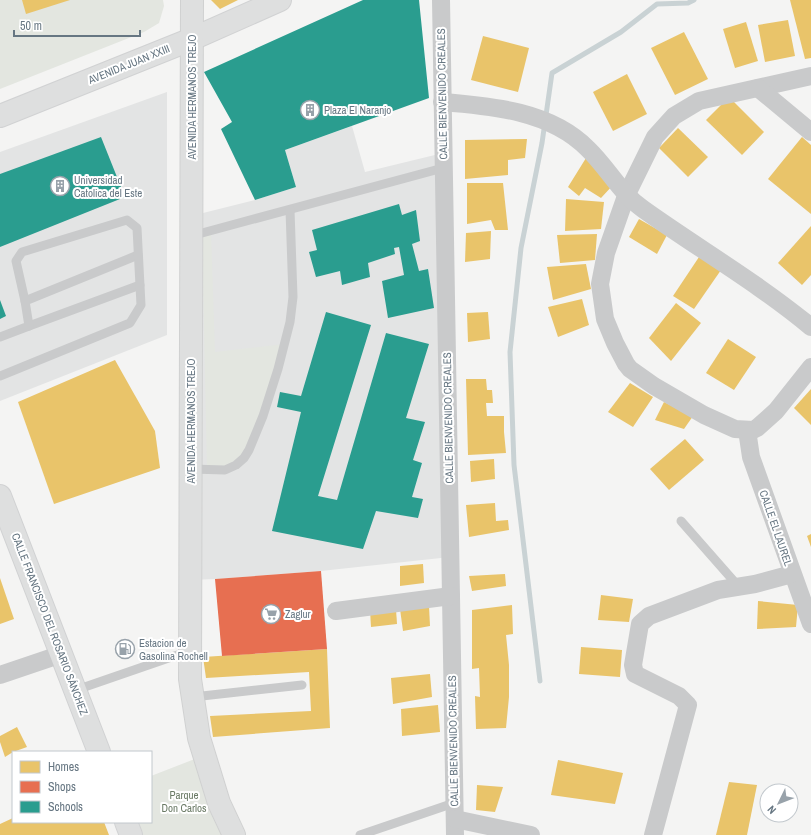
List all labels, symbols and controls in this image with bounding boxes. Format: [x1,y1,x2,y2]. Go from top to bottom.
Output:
scale bar [14,12,140,38]
text: 50 m [20,18,42,34]
street label: CALLE BIENVENIDO CREALES [434,28,450,160]
street label: AVENIDA HERMANOS TREJO [185,35,199,161]
street label: AVENIDA JUAN XXIII [85,41,172,87]
building icon: Plaza El Naranjo [299,99,321,121]
place label: Plaza El Naranjo [324,103,391,117]
place label: Universidad Catolica del Este [74,173,142,200]
building icon: Universidad Catolica del Este [49,175,71,197]
street label: CALLE BIENVENIDO CREALES [440,352,456,484]
street label: AVENIDA HERMANOS TREJO [184,359,198,485]
street label: CALLE EL LAUREL [756,488,796,568]
street label: CALLE FRANCISCO DEL ROSARIO SÁNCHEZ [9,531,91,717]
supermarket icon: Zaglur [260,603,282,625]
place label: Zaglur [285,607,311,621]
place label: Estacion de Gasolina Rochell [139,636,208,663]
fuel station icon: Estacion de Gasolina Rochell [114,638,136,660]
street label: CALLE BIENVENIDO CREALES [445,675,461,807]
legend [12,751,152,823]
text: Homes [48,759,79,775]
text: Shops [48,779,76,795]
north arrow [759,783,799,823]
park label: Parque Don Carlos [161,788,207,815]
text: Schools [48,799,83,815]
text: N [764,803,779,817]

